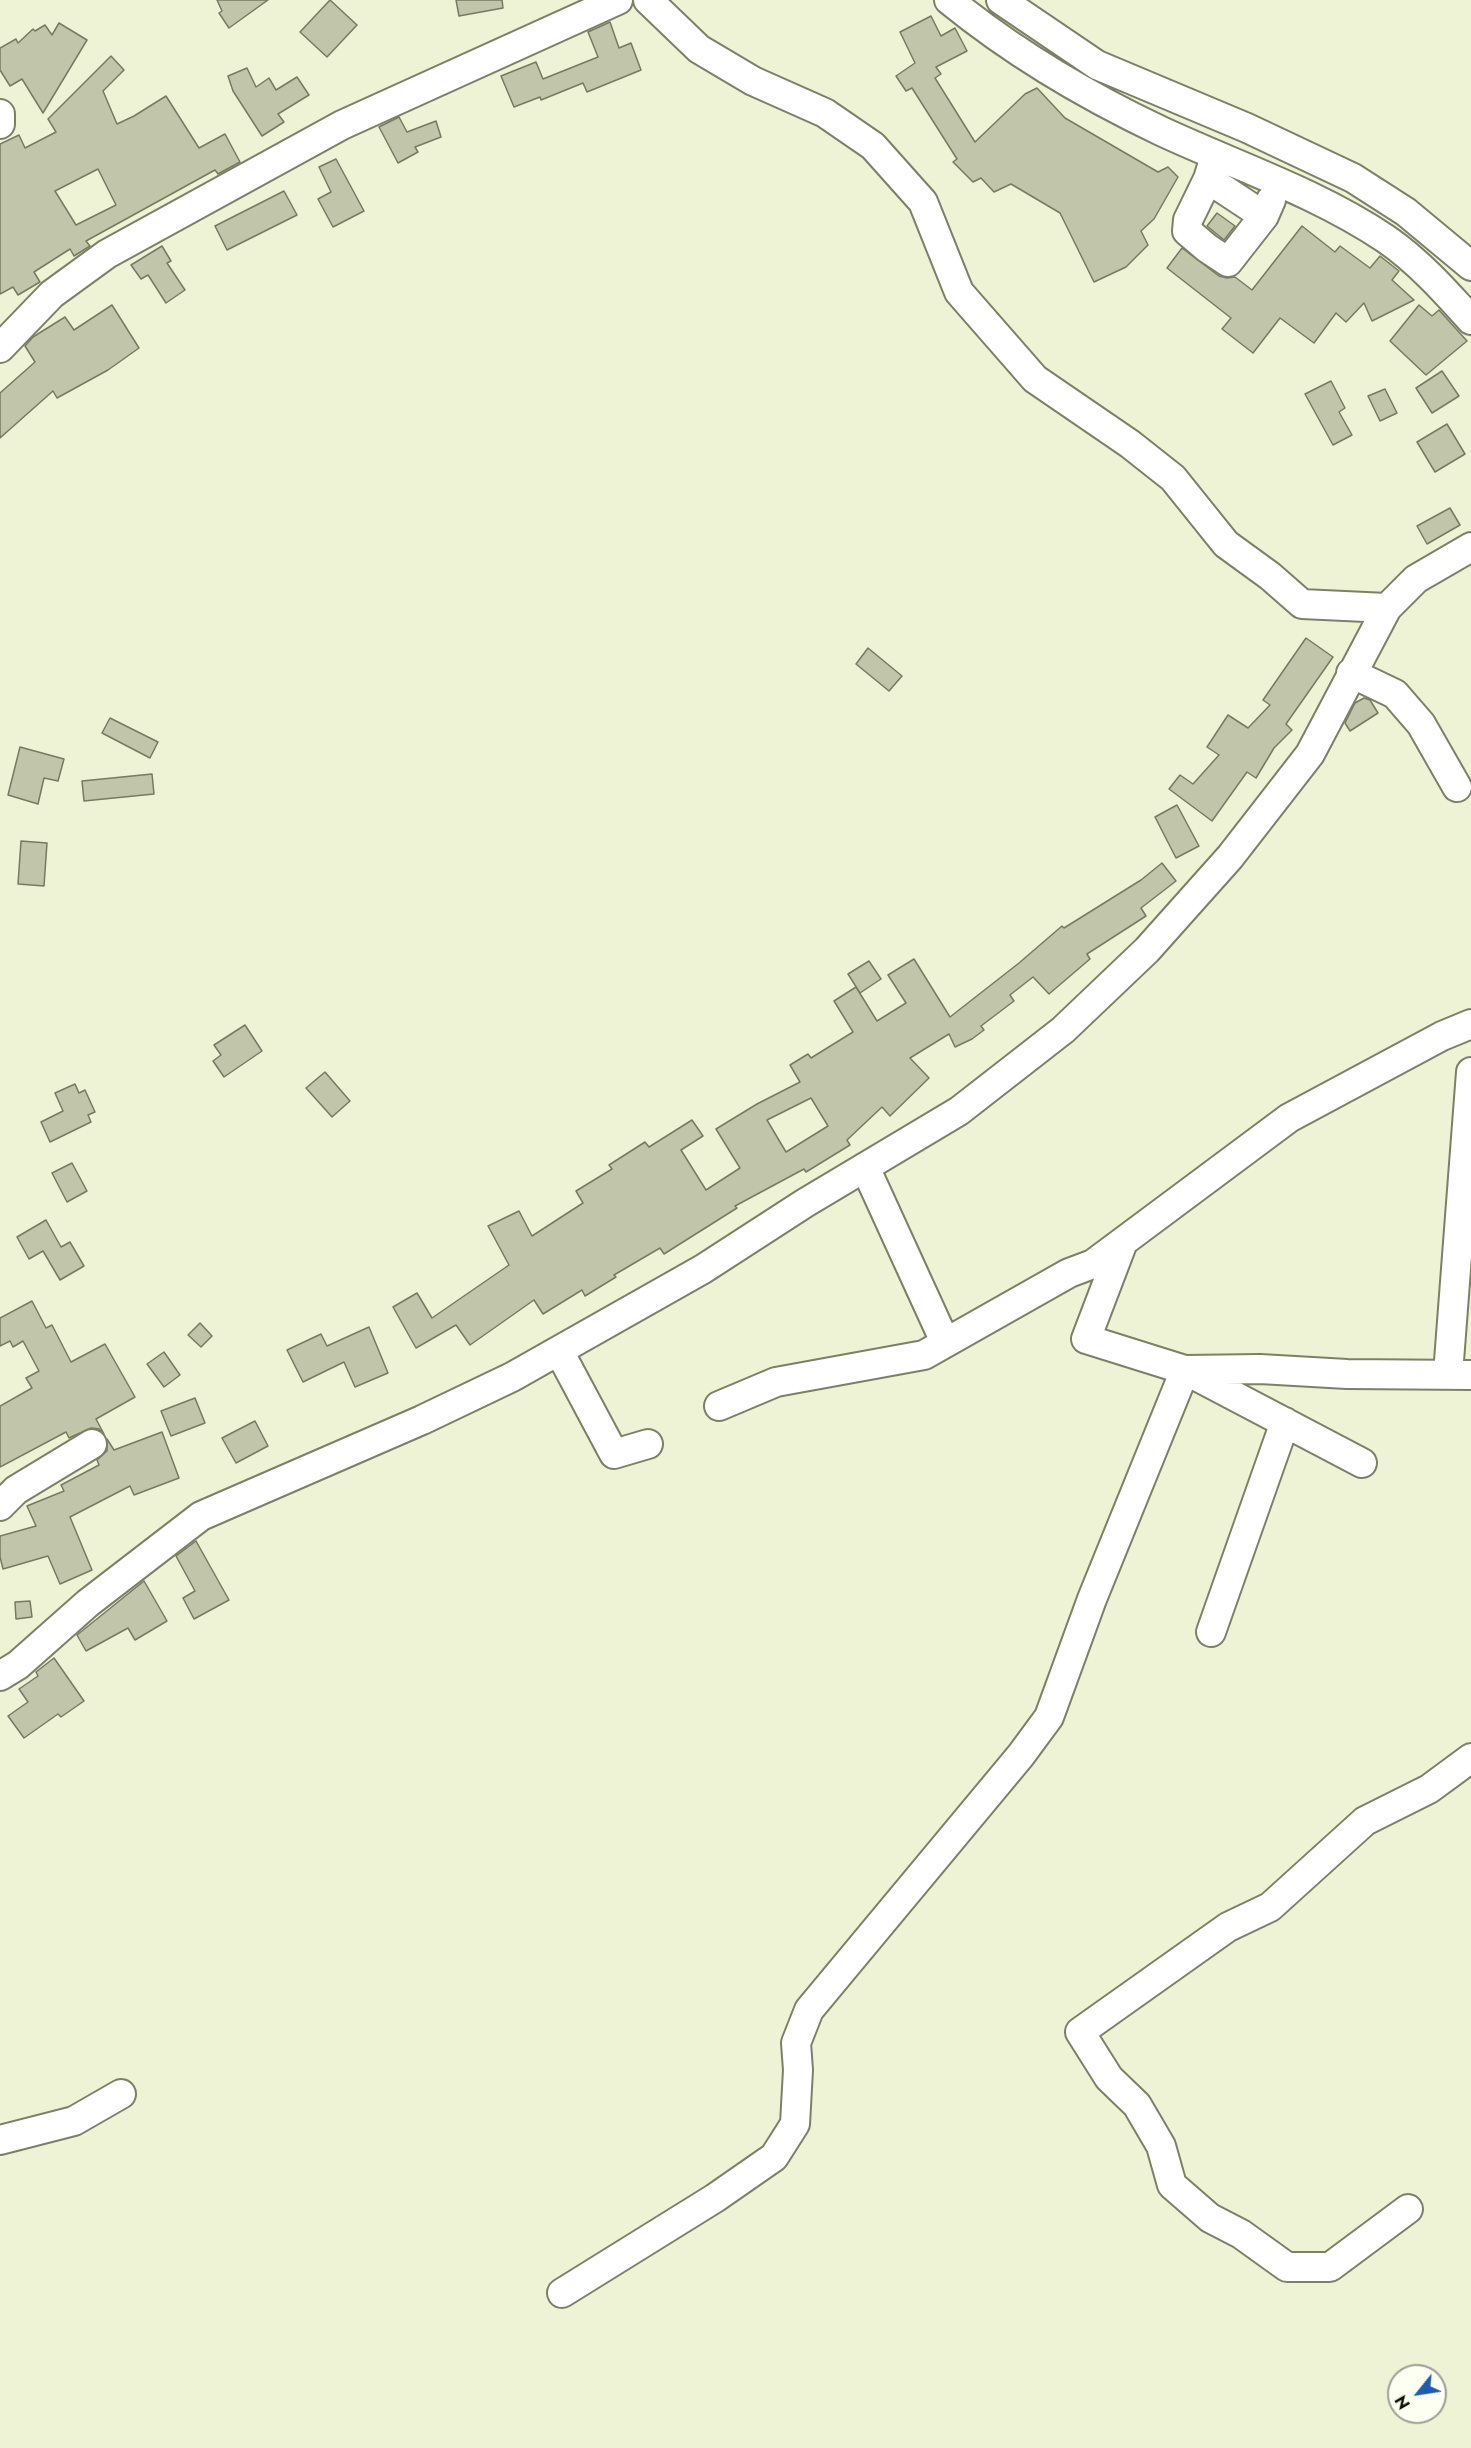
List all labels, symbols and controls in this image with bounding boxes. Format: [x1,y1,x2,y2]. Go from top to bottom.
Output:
north arrow [1387,2364,1447,2424]
text: N [1390,2391,1416,2414]

